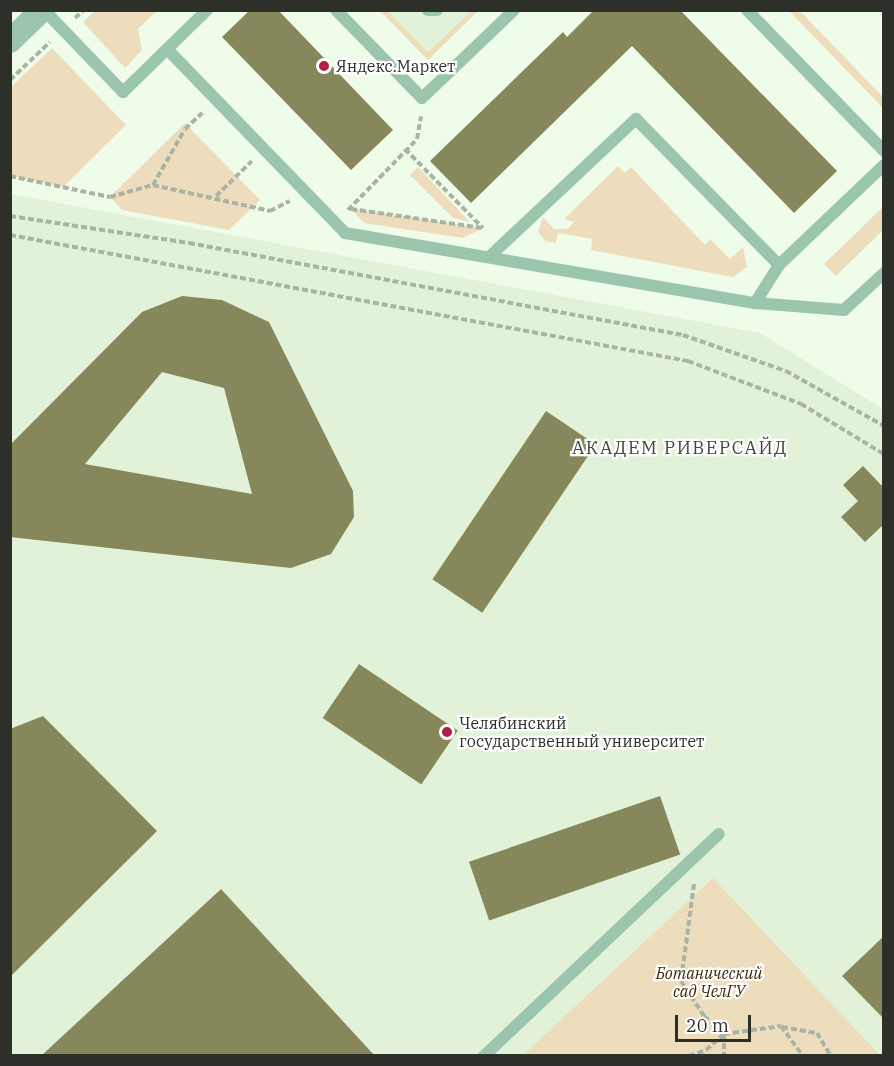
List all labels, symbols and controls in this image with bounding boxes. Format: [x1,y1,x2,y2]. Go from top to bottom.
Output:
place label: Яндекс.Маркет [336,56,455,76]
marker: Яндекс.Маркет [317,59,331,73]
district label: АКАДЕМ РИВЕРСАЙД [572,437,788,459]
place label: Челябинский государственный университет [459,713,704,751]
marker: Челябинский государственный университет [440,725,454,739]
park label: Ботанический сад ЧелГУ [656,963,762,1001]
scale bar [678,1003,754,1041]
text: 20 m [686,1014,729,1037]

